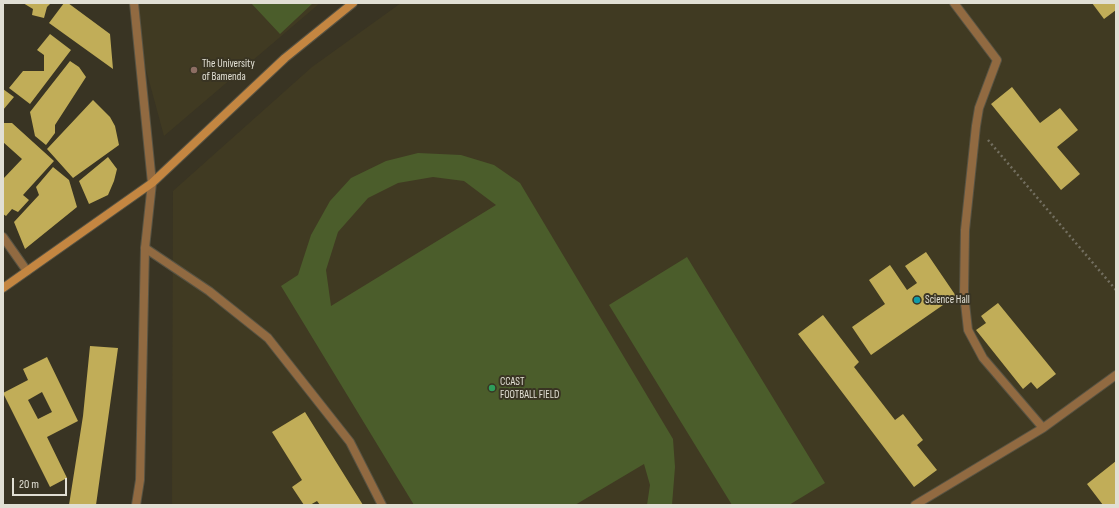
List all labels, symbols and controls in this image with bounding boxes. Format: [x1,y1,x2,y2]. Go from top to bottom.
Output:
place label: The University of Bamenda [202,57,255,83]
marker: The University of Bamenda [189,65,199,75]
place label: Science Hall [925,293,970,307]
marker: Science Hall [912,295,922,305]
place label: CCAST FOOTBALL FIELD [500,375,559,401]
marker: CCAST FOOTBALL FIELD [487,383,497,393]
scale bar [14,470,69,496]
text: 20 m [19,477,39,492]

